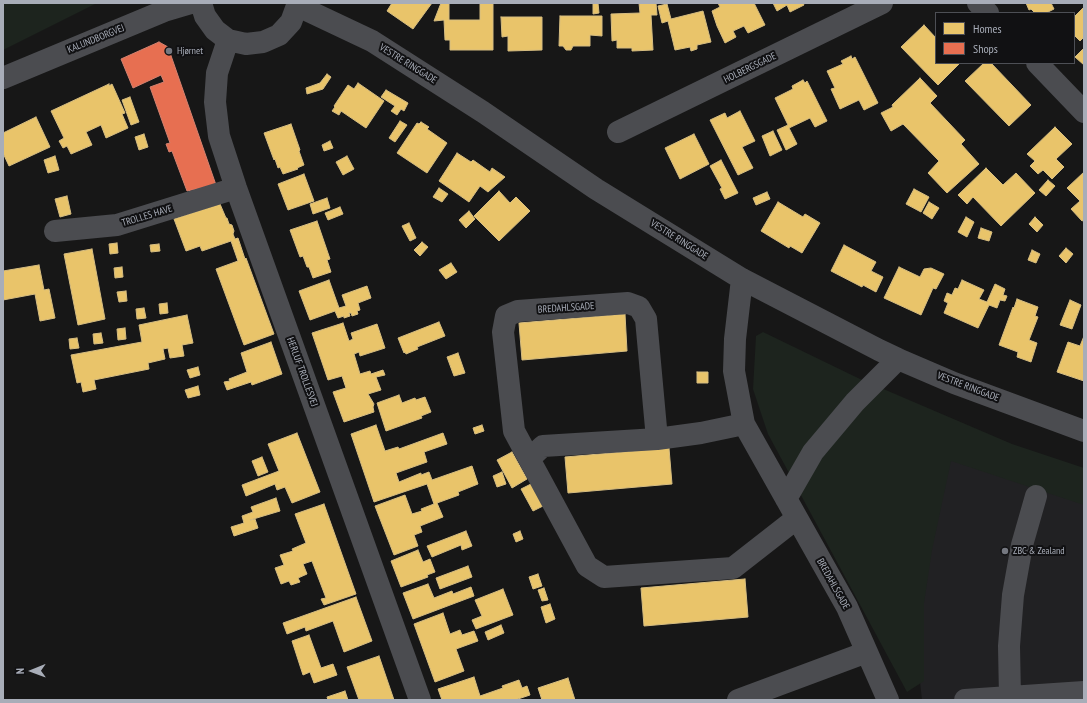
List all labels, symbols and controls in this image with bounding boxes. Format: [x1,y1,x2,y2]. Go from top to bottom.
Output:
legend [935,12,1075,64]
text: Homes [973,21,1001,36]
street label: KALUNDBORGVEJ [66,22,126,56]
text: Shops [973,41,998,56]
street label: VESTRE RINGGADE [377,42,439,86]
place label: Hjørnet [177,45,203,57]
marker: Hjørnet [164,46,174,56]
street label: HOLBERGSGADE [722,50,778,86]
street label: TROLLES HAVE [120,203,174,229]
street label: VESTRE RINGGADE [648,218,710,262]
street label: BREDAHLSGADE [537,300,595,316]
street label: HERLUF TROLLESVEJ [284,336,320,408]
street label: VESTRE RINGGADE [935,370,1001,404]
place label: ZBC & Zealand [1013,545,1065,557]
marker: ZBC & Zealand [1000,546,1010,556]
street label: BREDAHLSGADE [814,556,852,612]
north arrow [12,651,52,691]
text: N [13,668,27,674]

